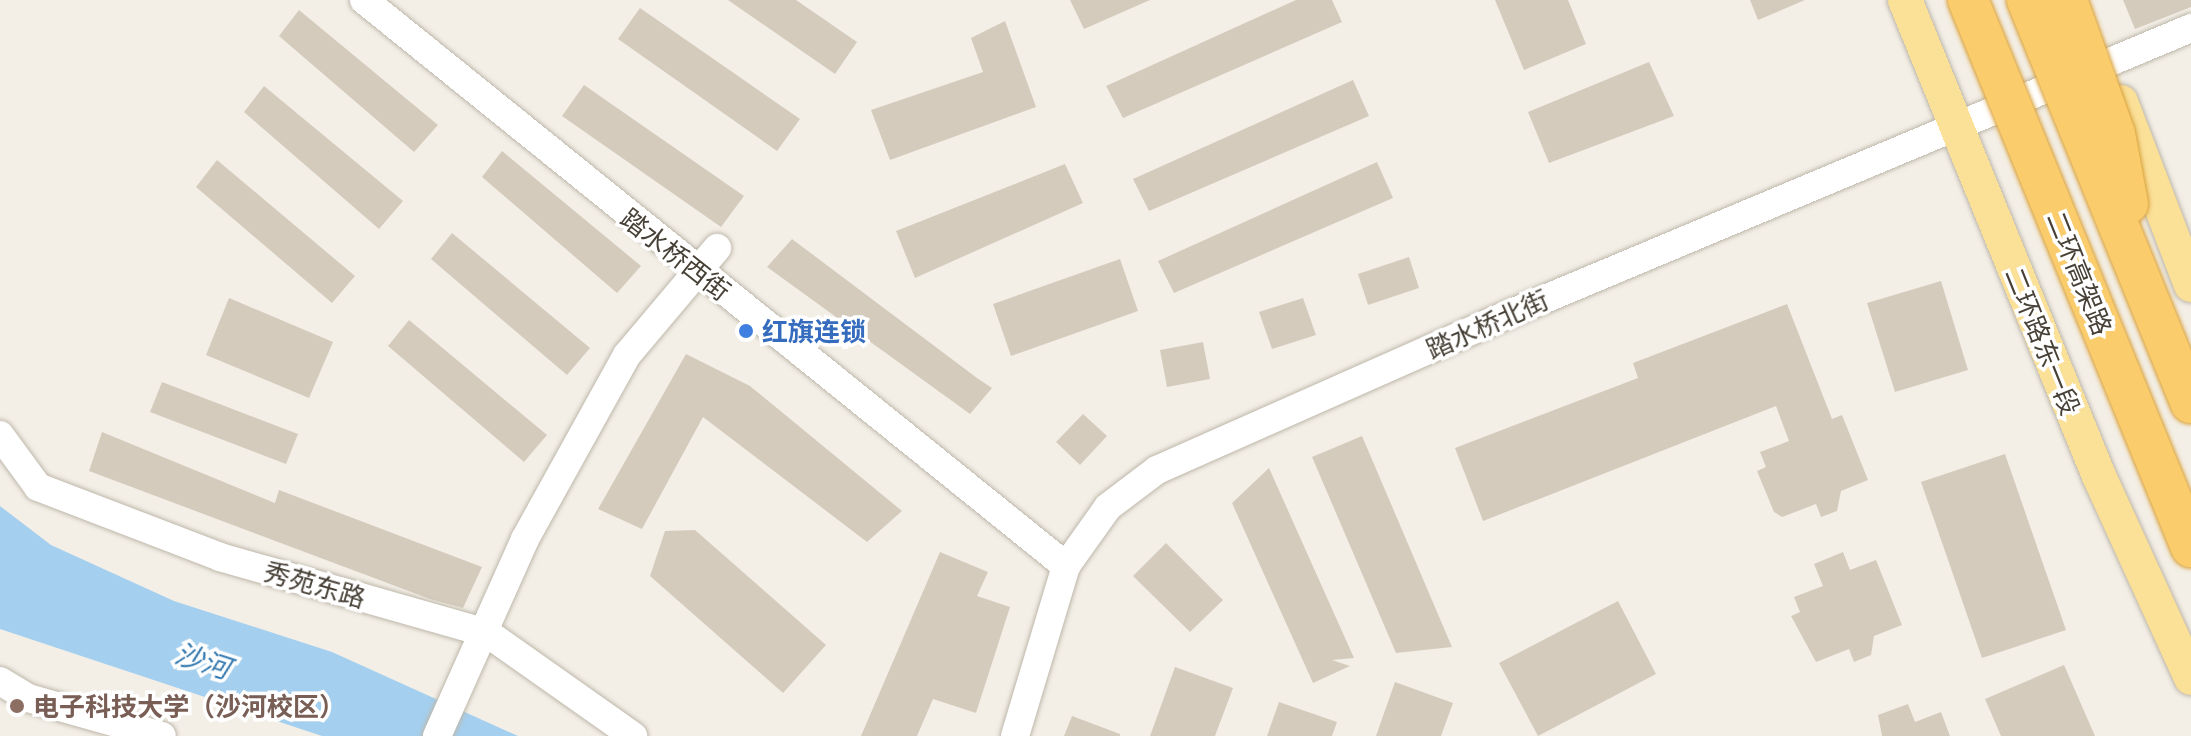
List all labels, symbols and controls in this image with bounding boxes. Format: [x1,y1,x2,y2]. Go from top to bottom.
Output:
street label: 踏水桥西街 [615,202,737,306]
street label: 二环高架路 [2041,207,2119,339]
street label: 二环路东一段 [1999,263,2087,419]
street label: 踏水桥北街 [1421,283,1553,365]
place label: 红旗连锁 [762,315,866,347]
marker: 红旗连锁 [737,322,755,340]
street label: 秀苑东路 [261,555,369,613]
water label: 沙河 [171,635,235,685]
place label: 电子科技大学（沙河校区） [33,690,345,722]
marker: 电子科技大学（沙河校区） [8,697,26,715]

